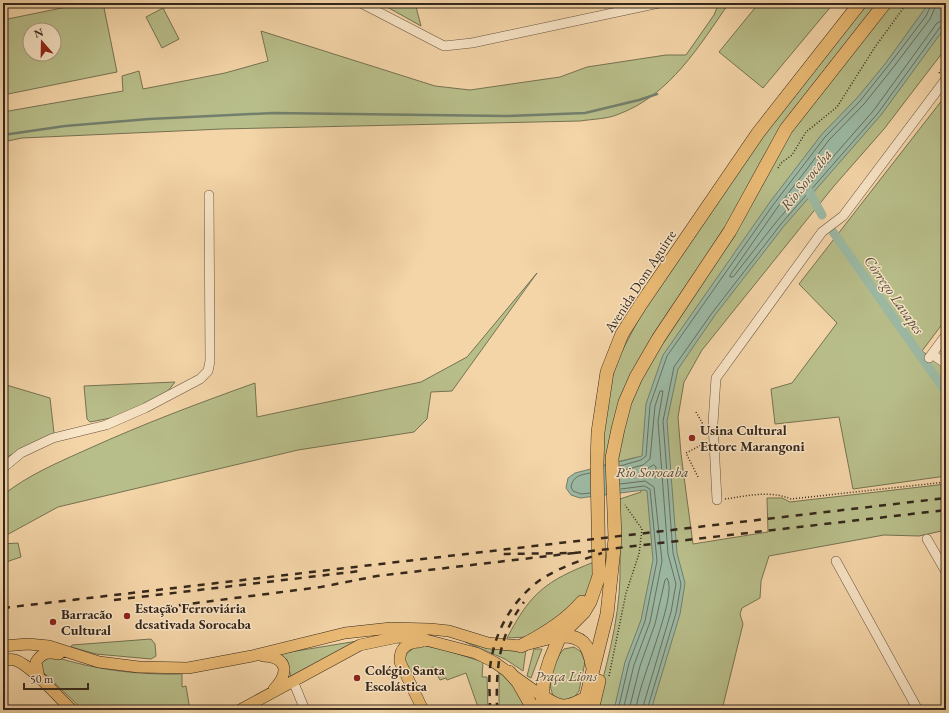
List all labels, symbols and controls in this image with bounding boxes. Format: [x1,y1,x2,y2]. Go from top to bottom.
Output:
north arrow [22,22,62,62]
text: N [32,24,45,41]
water label: Rio Sorocaba [776,145,836,214]
street label: Avenida Dom Aguirre [600,226,680,337]
water label: Córrego Lavapes [860,252,929,338]
place label: Usina Cultural Ettore Marangoni [700,421,805,455]
marker: Usina Cultural Ettore Marangoni [687,433,697,443]
water label: Rio Sorocaba [615,462,689,481]
place label: Estação Ferroviária desativada Sorocaba [135,599,252,633]
place label: Barracão Cultural [61,605,112,639]
marker: Estação Ferroviária desativada Sorocaba [122,611,132,621]
marker: Barracão Cultural [48,617,58,627]
place label: Colégio Santa Escolástica [365,661,446,695]
scale bar [24,665,88,691]
park label: Praça Lions [535,667,597,685]
text: 50 m [30,671,54,687]
marker: Colégio Santa Escolástica [352,673,362,683]

